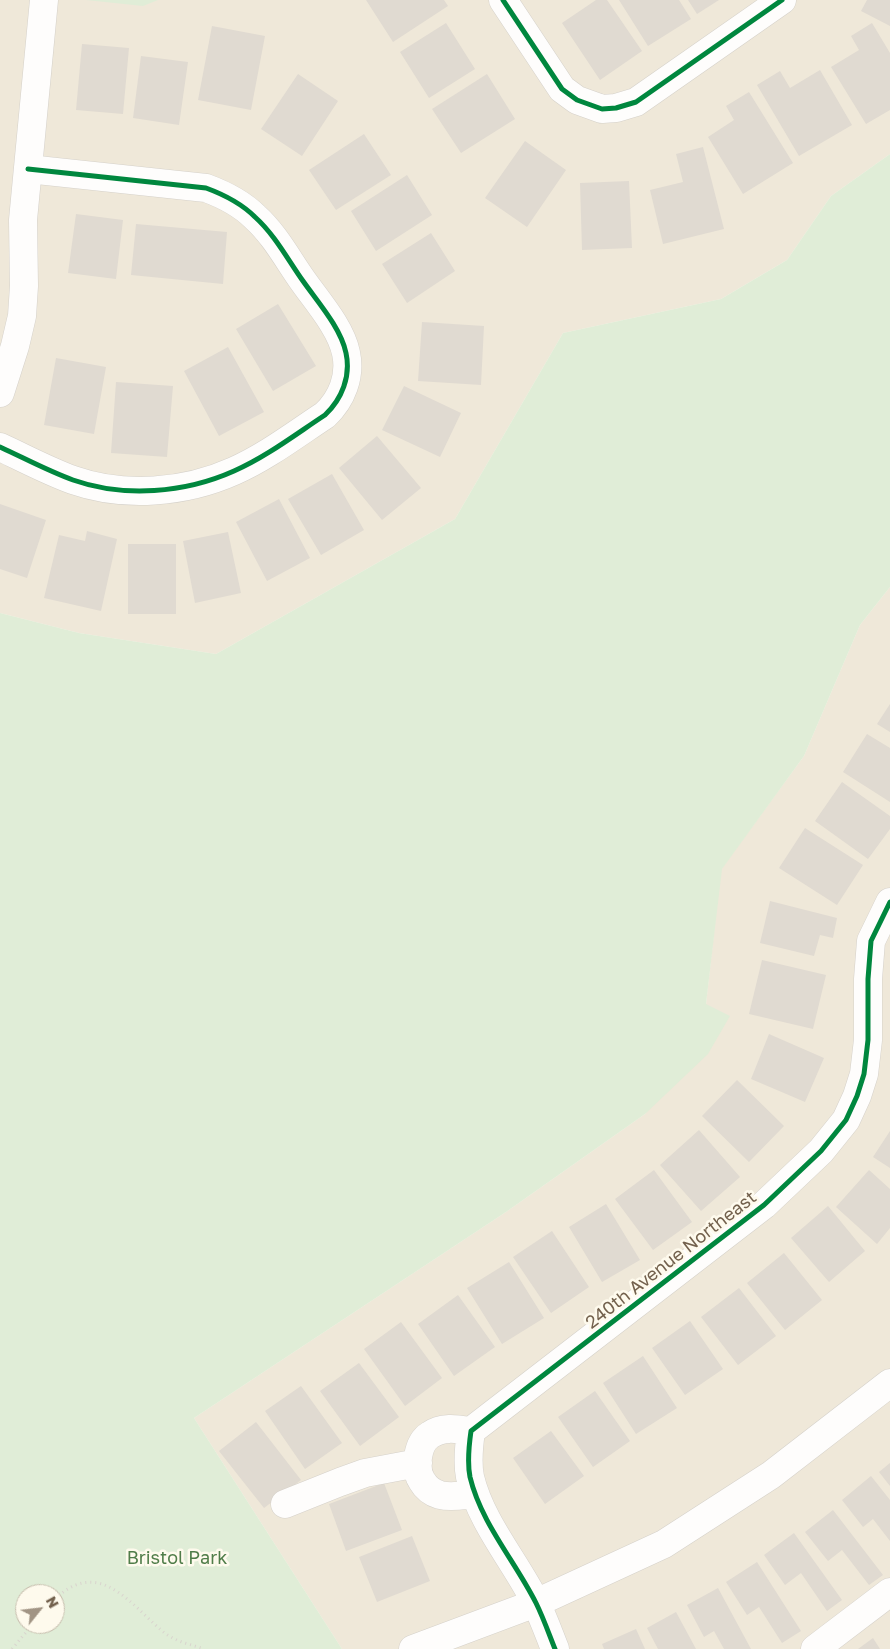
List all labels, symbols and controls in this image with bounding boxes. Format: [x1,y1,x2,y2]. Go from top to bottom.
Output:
street label: 240th Avenue Northeast [581,1187,761,1333]
park label: Bristol Park [127,1547,227,1569]
north arrow [15,1584,65,1634]
text: N [43,1593,63,1611]

